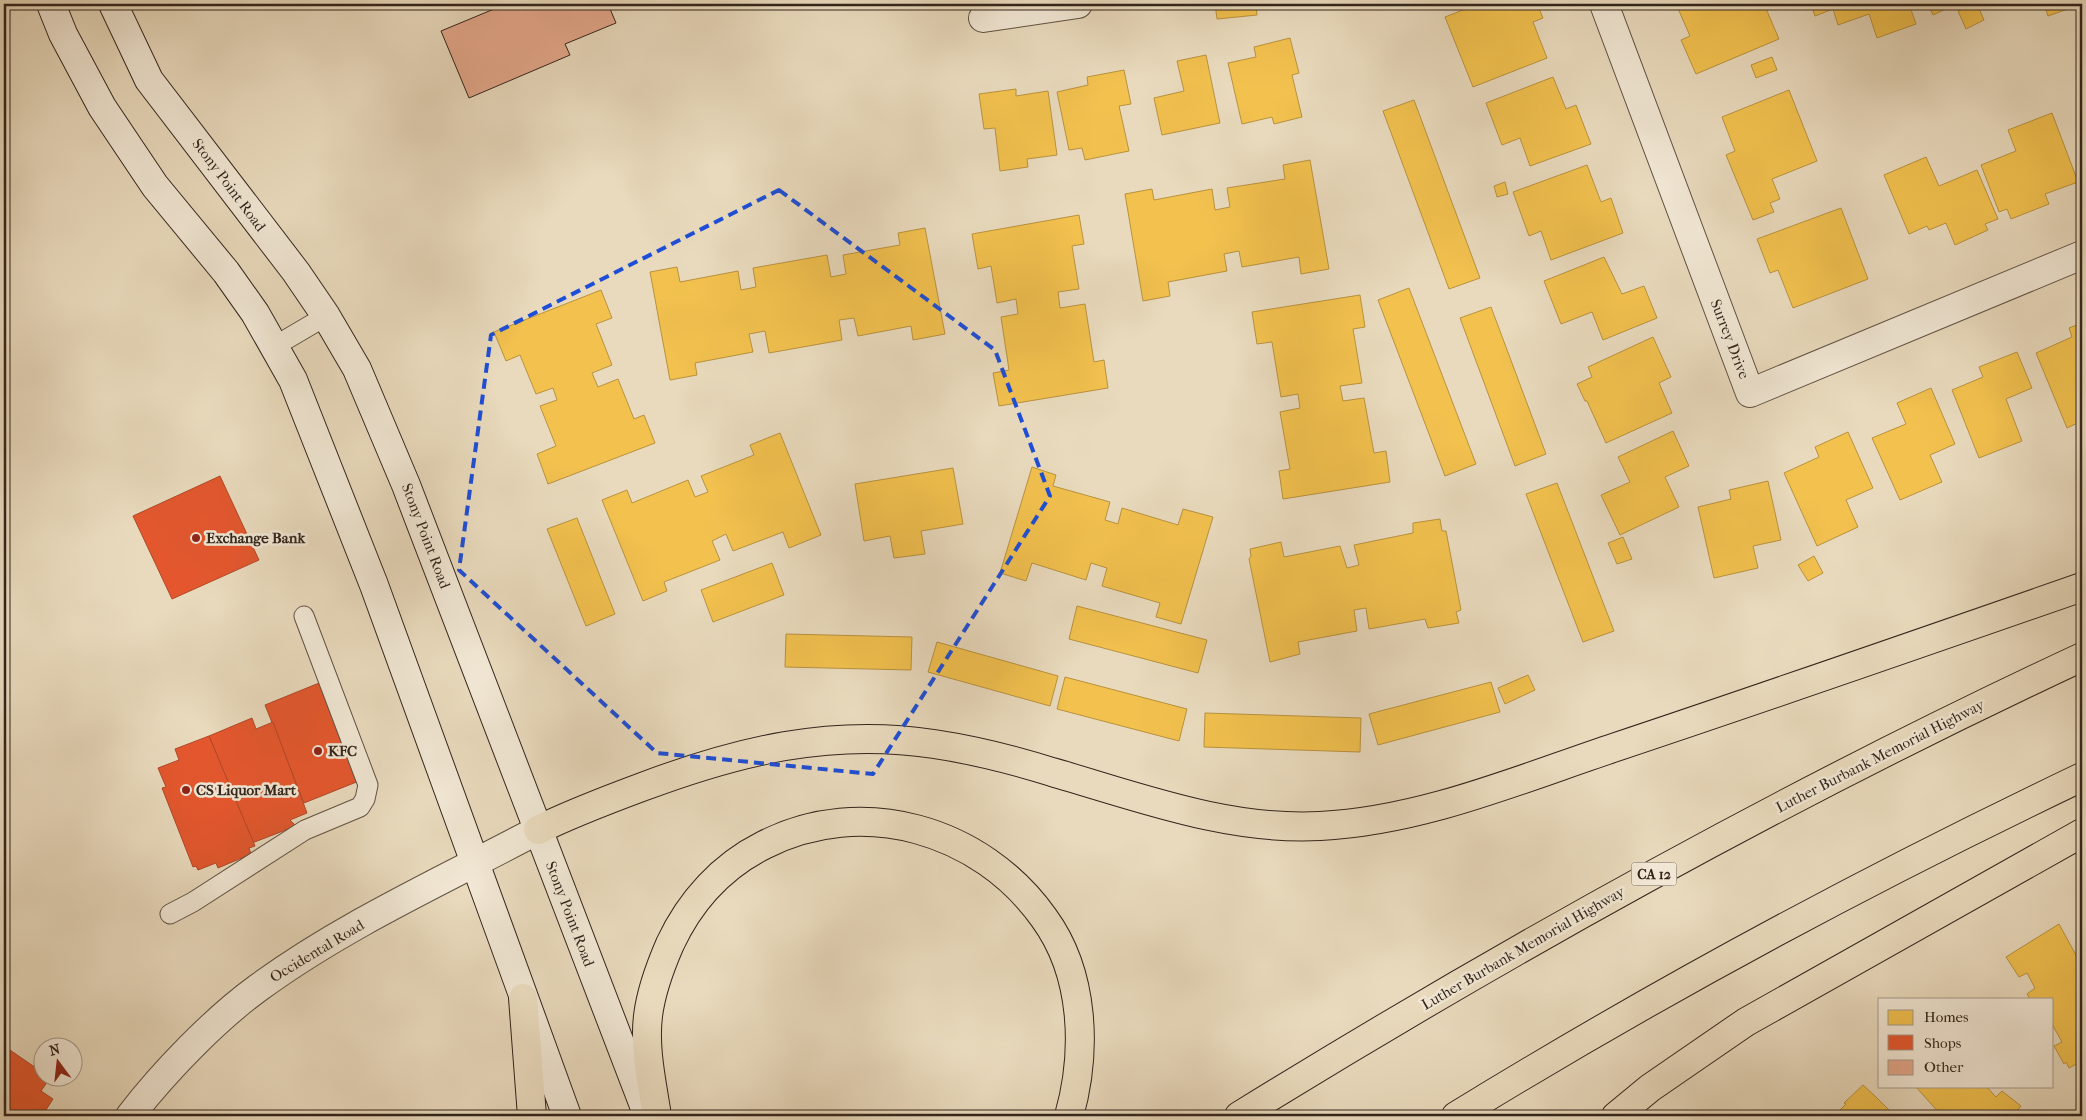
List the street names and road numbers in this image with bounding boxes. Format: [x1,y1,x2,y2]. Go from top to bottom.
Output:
street label: Stony Point Road [188,135,270,236]
street label: Surrey Drive [1707,297,1754,382]
street label: Stony Point Road [398,481,455,592]
street label: Luther Burbank Memorial Highway [1773,695,1988,817]
street label: Stony Point Road [542,859,599,970]
road number: CA 12 [1632,862,1676,886]
street label: Luther Burbank Memorial Highway [1418,882,1629,1014]
street label: Occidental Road [267,915,368,986]

